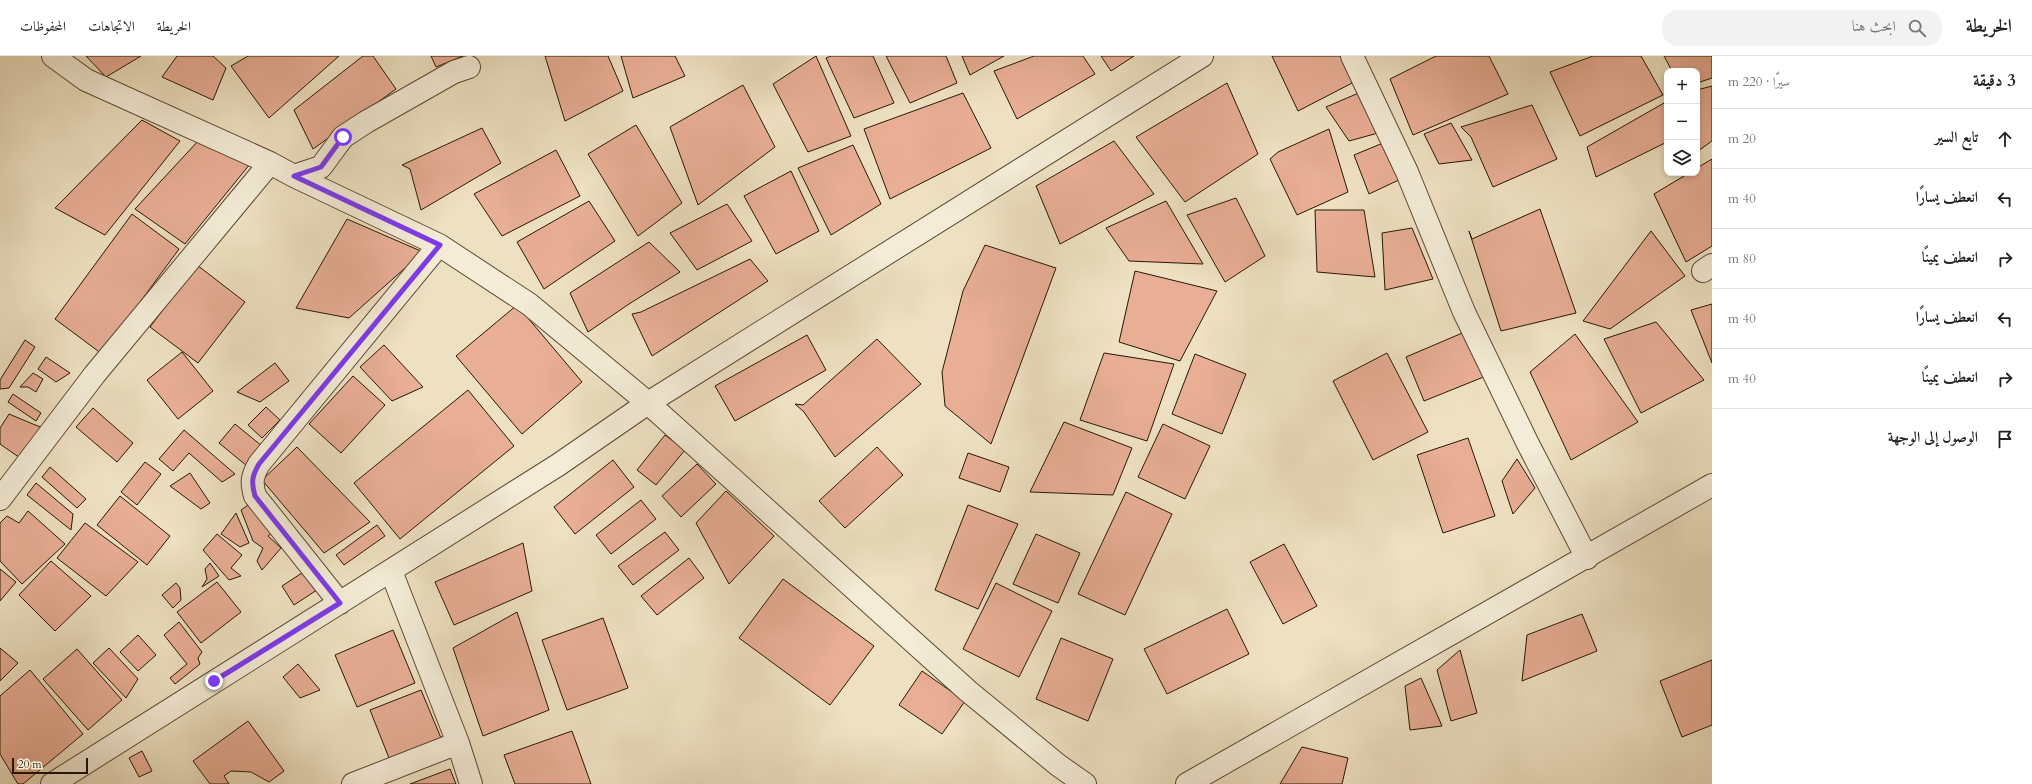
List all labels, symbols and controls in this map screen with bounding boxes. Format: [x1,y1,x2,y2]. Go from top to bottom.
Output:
search box [1662,10,1942,46]
text: الخريطة [1966,13,2012,39]
text: ابحث هنا [1852,16,1896,36]
text: المحفوظات [20,17,66,36]
text: الاتجاهات [88,17,135,36]
text: الخريطة [157,17,191,36]
icon: search [1906,17,1928,39]
map controls [1664,68,1700,176]
button: + [1664,68,1700,104]
text: 3 دقيقة [1973,69,2016,92]
text: سيرًا · 220 m [1728,73,1790,91]
button: − [1664,104,1700,140]
text: تابع السير [1935,127,1978,147]
route start [334,128,352,146]
icon: ahead [1994,128,2016,150]
text: 20 m [1728,130,1756,148]
button: layers [1664,140,1700,176]
text: انعطف يسارًا [1916,187,1978,207]
icon: left [1994,188,2016,210]
text: 40 m [1728,190,1756,208]
text: انعطف يمينًا [1922,247,1978,267]
icon: right [1994,248,2016,270]
text: 80 m [1728,250,1756,268]
text: انعطف يسارًا [1916,307,1978,327]
icon: left [1994,308,2016,330]
text: 40 m [1728,310,1756,328]
text: انعطف يمينًا [1922,367,1978,387]
icon: right [1994,368,2016,390]
text: 40 m [1728,370,1756,388]
text: الوصول إلى الوجهة [1888,427,1978,447]
icon: arrive [1994,428,2016,450]
route end [205,672,223,690]
scale bar [12,756,88,775]
text: 20 m [18,757,42,772]

